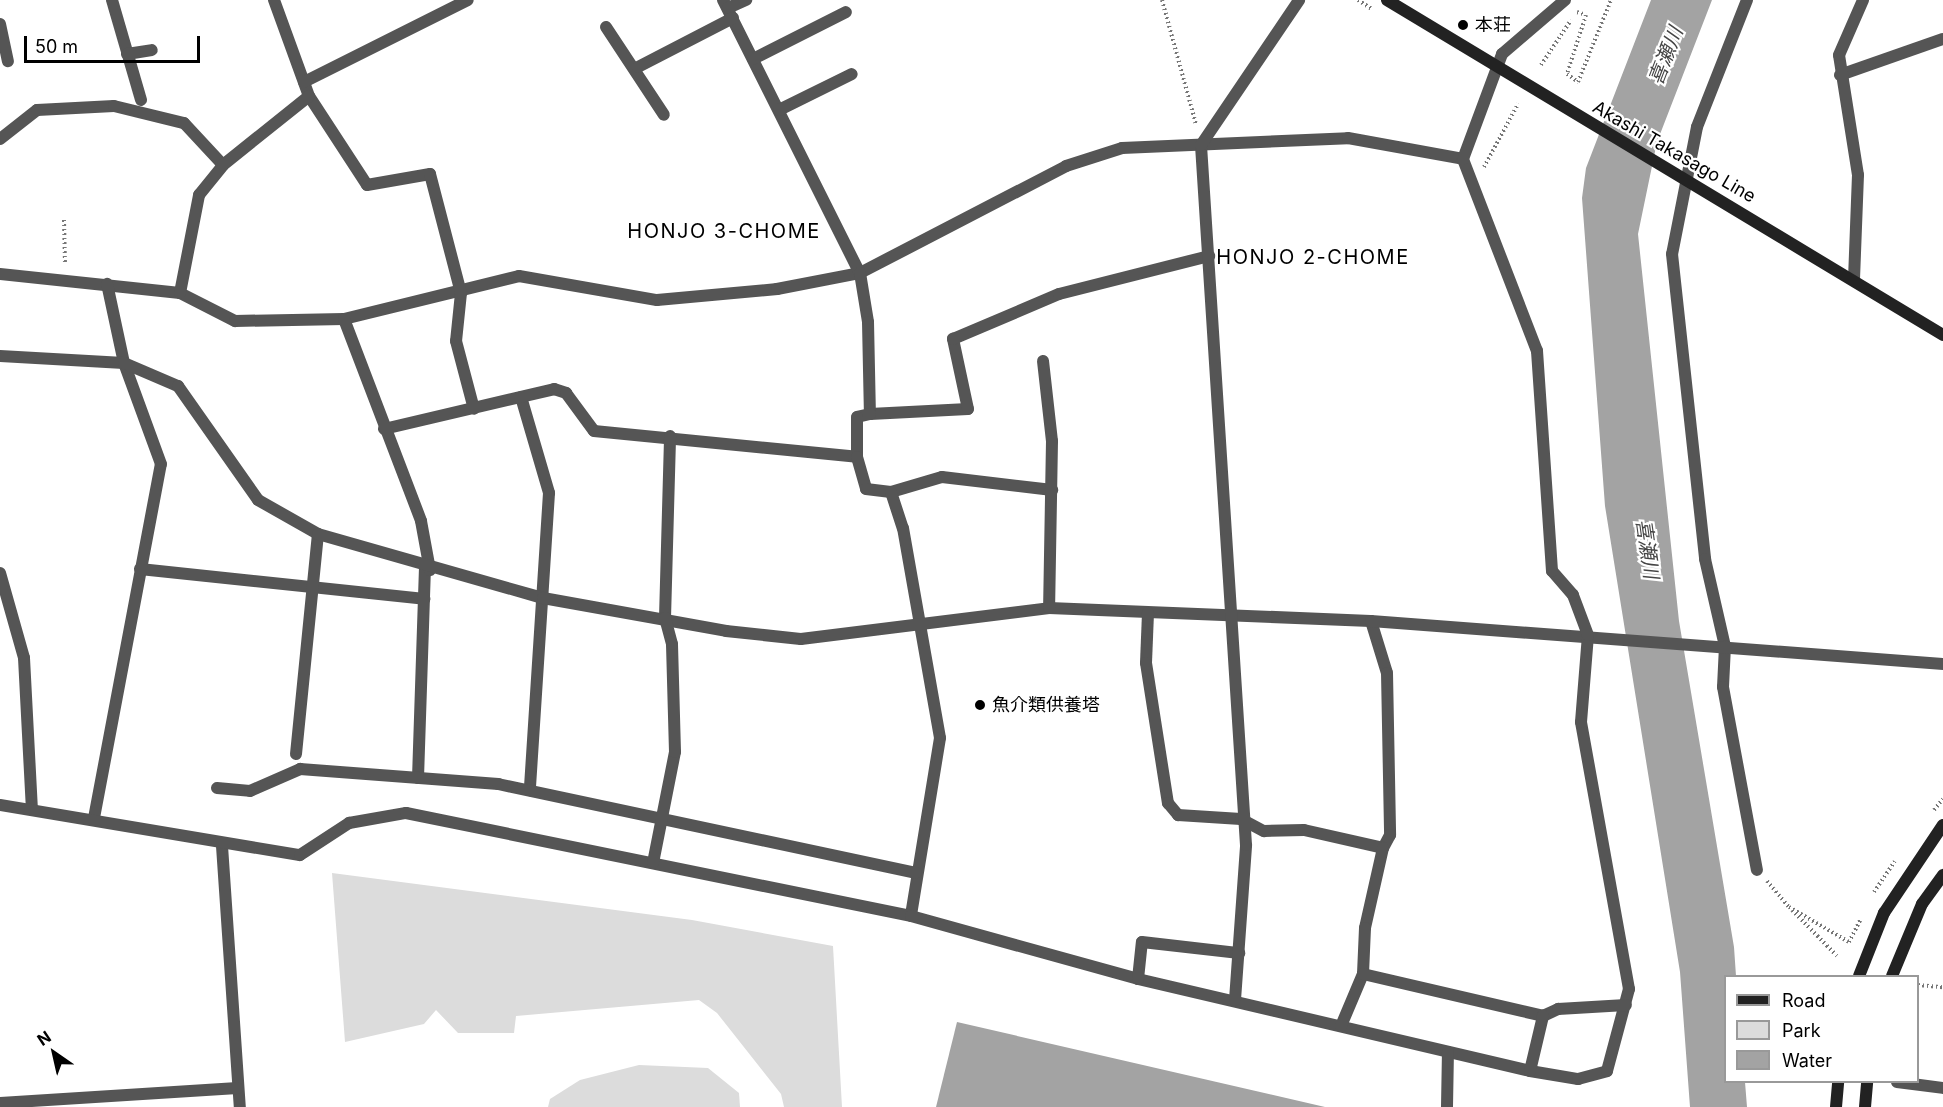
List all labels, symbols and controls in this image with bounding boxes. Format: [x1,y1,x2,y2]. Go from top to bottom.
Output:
place label: 本荘 [1475,14,1511,36]
marker: 本荘 [1456,18,1470,32]
scale bar [27,24,202,62]
water label: 喜瀬川 [1644,24,1688,88]
text: 50 m [35,36,78,57]
street label: Akashi Takasago Line [1589,97,1759,207]
district label: HONJO 3-CHOME [627,219,821,243]
district label: HONJO 2-CHOME [1216,245,1410,269]
water label: 喜瀬川 [1631,518,1663,580]
place label: 魚介類供養塔 [992,694,1100,716]
marker: 魚介類供養塔 [973,698,987,712]
legend [1724,975,1919,1083]
text: Road [1782,990,1825,1011]
text: Park [1782,1020,1821,1041]
north arrow [24,1023,84,1083]
text: N [33,1026,55,1050]
text: Water [1782,1050,1832,1071]

